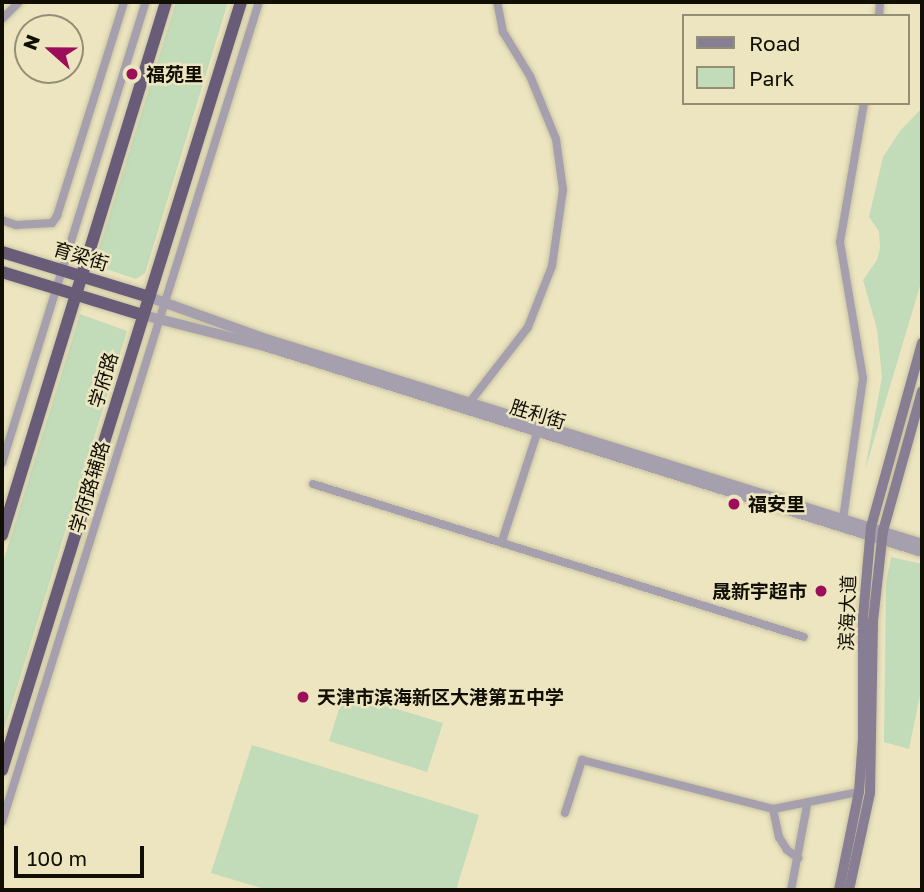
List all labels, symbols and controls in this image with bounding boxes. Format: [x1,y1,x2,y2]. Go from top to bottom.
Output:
north arrow [14,14,84,84]
legend [682,14,910,105]
text: Road [749,30,800,56]
text: N [17,31,44,53]
place label: 福苑里 [146,63,203,85]
text: Park [749,65,794,91]
marker: 福苑里 [124,66,140,82]
street label: 育梁街 [50,237,112,275]
street label: 学府路 [84,349,122,411]
street label: 胜利街 [507,395,569,433]
street label: 学府路辅路 [64,438,114,536]
place label: 福安里 [748,493,805,515]
marker: 福安里 [726,496,742,512]
street label: 滨海大道 [834,575,860,651]
place label: 晟新宇超市 [712,580,807,602]
marker: 晟新宇超市 [813,583,829,599]
place label: 天津市滨海新区大港第五中学 [317,686,564,708]
marker: 天津市滨海新区大港第五中学 [295,689,311,705]
scale bar [18,832,147,876]
text: 100 m [27,845,87,871]

